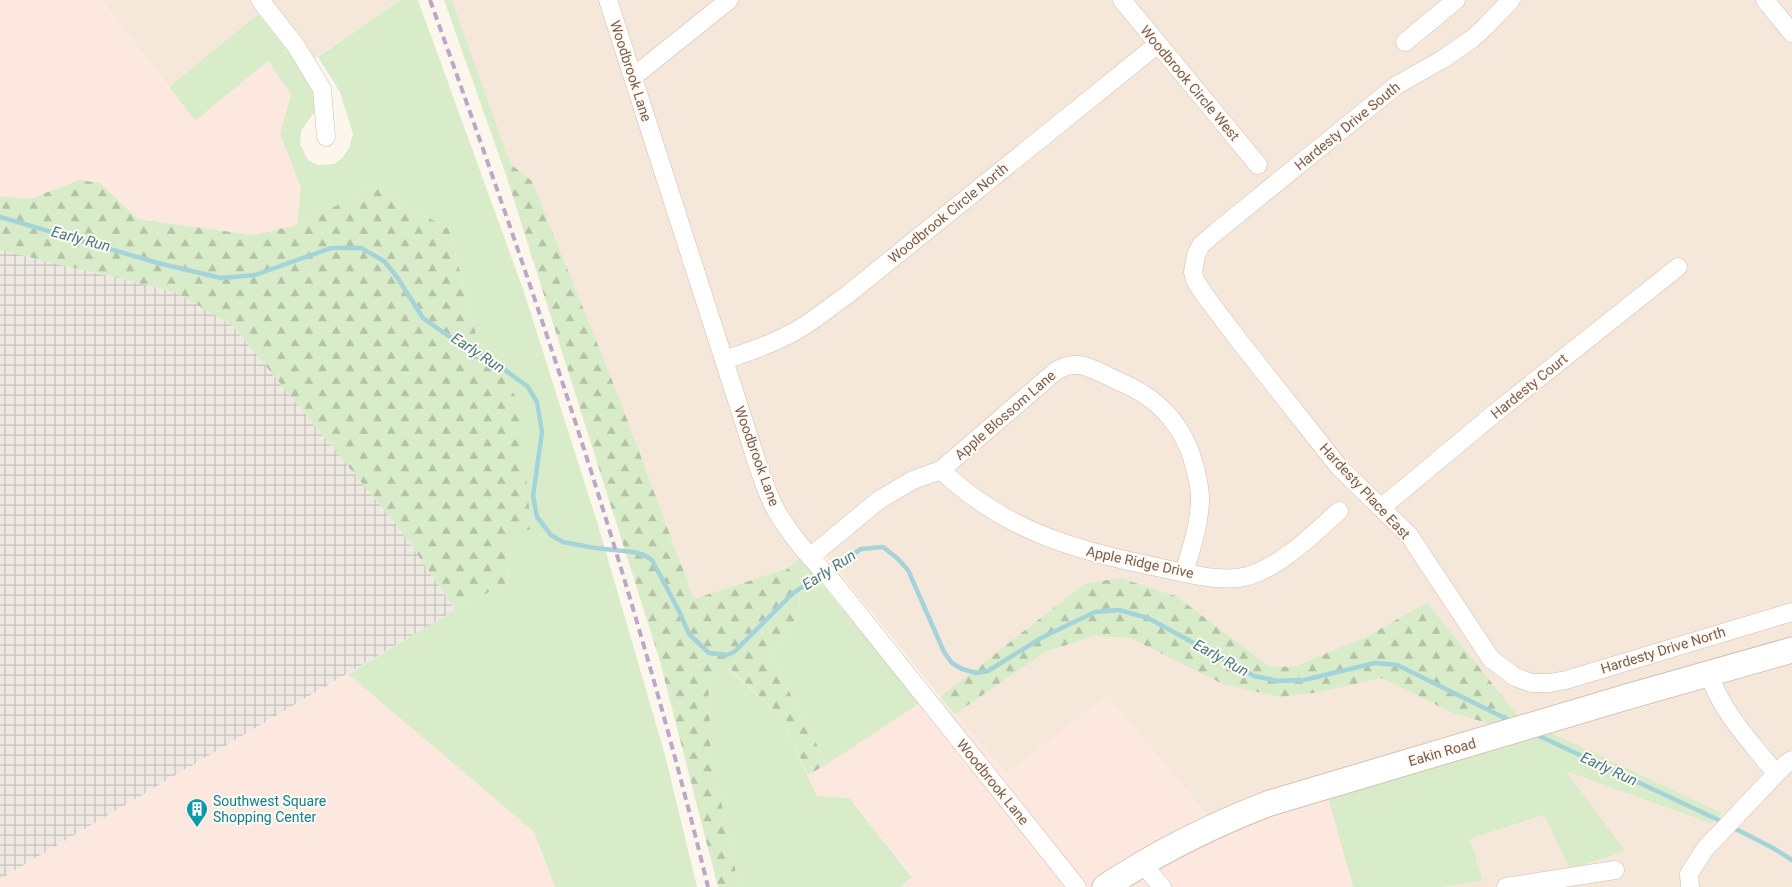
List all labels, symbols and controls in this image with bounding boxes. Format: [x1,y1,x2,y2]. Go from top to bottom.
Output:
street label: Woodbrook Lane [607,18,655,124]
street label: Woodbrook Circle West [1137,22,1243,144]
street label: Hardesty Drive South [1291,79,1403,173]
street label: Woodbrook Circle North [885,160,1011,266]
water label: Early Run [50,223,112,255]
water label: Early Run [448,329,508,377]
street label: Hardesty Court [1487,350,1571,422]
street label: Apple Blossom Lane [952,367,1058,463]
street label: Woodbrook Lane [731,404,783,508]
street label: Hardesty Place East [1317,440,1414,542]
street label: Apple Ridge Drive [1085,543,1195,581]
water label: Early Run [799,546,859,594]
street label: Hardesty Drive North [1599,623,1727,677]
water label: Early Run [1190,636,1252,680]
street label: Eakin Road [1406,735,1478,769]
street label: Woodbrook Lane [954,736,1032,828]
water label: Early Run [1578,748,1640,790]
place label: Southwest Square Shopping Center [213,793,326,825]
building icon: Southwest Square Shopping Center [185,797,209,828]

